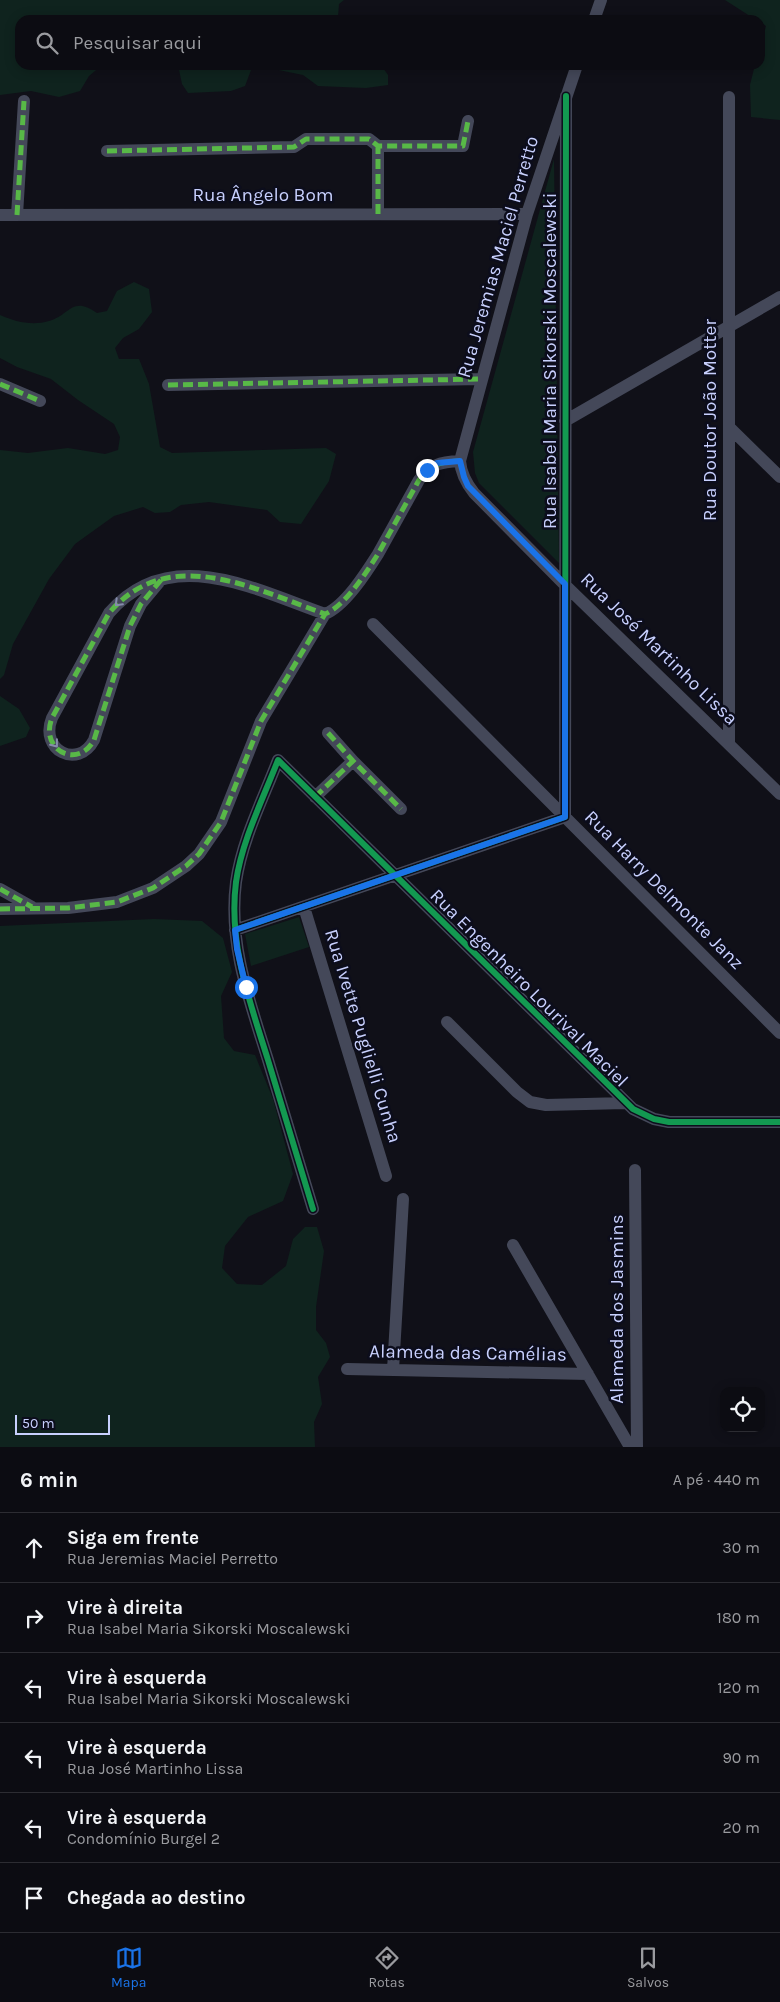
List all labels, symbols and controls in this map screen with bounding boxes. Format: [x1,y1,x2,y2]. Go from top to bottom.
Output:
search box [15,15,765,70]
icon: search [33,29,61,57]
text: Pesquisar aqui [73,32,202,54]
street label: Rua Jeremias Maciel Perretto [453,134,543,380]
street label: Rua Ângelo Bom [192,184,334,206]
street label: Rua Isabel Maria Sikorski Moscalewski [539,193,561,529]
street label: Rua Doutor João Motter [699,319,721,521]
route end [416,459,439,482]
street label: Rua José Martinho Lissa [576,568,742,730]
one-way arrow [115,597,124,606]
one-way arrow [49,739,58,748]
street label: Rua Harry Delmonte Janz [580,806,748,974]
street label: Rua Engenheiro Lourival Maciel [425,884,633,1092]
street label: Rua Ivette Puglielli Cunha [320,927,406,1145]
route start [235,976,258,999]
street label: Alameda dos Jasmins [606,1214,628,1404]
street label: Alameda das Camélias [369,1340,567,1366]
map controls [720,1387,765,1432]
button: locate [720,1387,765,1432]
scale bar [15,1412,110,1435]
text: 50 m [22,1415,55,1432]
text: 6 min [20,1468,78,1492]
text: A pé · 440 m [673,1470,760,1489]
text: Siga em frente [67,1527,199,1549]
icon: ahead [20,1534,48,1562]
text: 30 m [722,1538,760,1557]
text: Rua Jeremias Maciel Perretto [67,1549,278,1568]
text: Vire à direita [67,1597,183,1619]
icon: right [20,1604,48,1632]
text: 180 m [717,1608,760,1627]
text: Rua Isabel Maria Sikorski Moscalewski [67,1619,351,1638]
text: Vire à esquerda [67,1667,207,1689]
icon: left [20,1674,48,1702]
text: 120 m [717,1678,760,1697]
text: Rua Isabel Maria Sikorski Moscalewski [67,1689,351,1708]
text: Vire à esquerda [67,1737,207,1759]
icon: left [20,1744,48,1772]
text: 90 m [722,1748,760,1767]
text: Rua José Martinho Lissa [67,1759,243,1778]
text: Vire à esquerda [67,1807,207,1829]
icon: left [20,1814,48,1842]
text: 20 m [722,1818,760,1837]
text: Condomínio Burgel 2 [67,1829,220,1848]
icon: arrive [20,1884,48,1912]
text: Chegada ao destino [67,1887,245,1909]
tab: Mapa [111,1944,146,1991]
tab: Rotas [368,1944,405,1991]
tab: Salvos [627,1944,669,1991]

